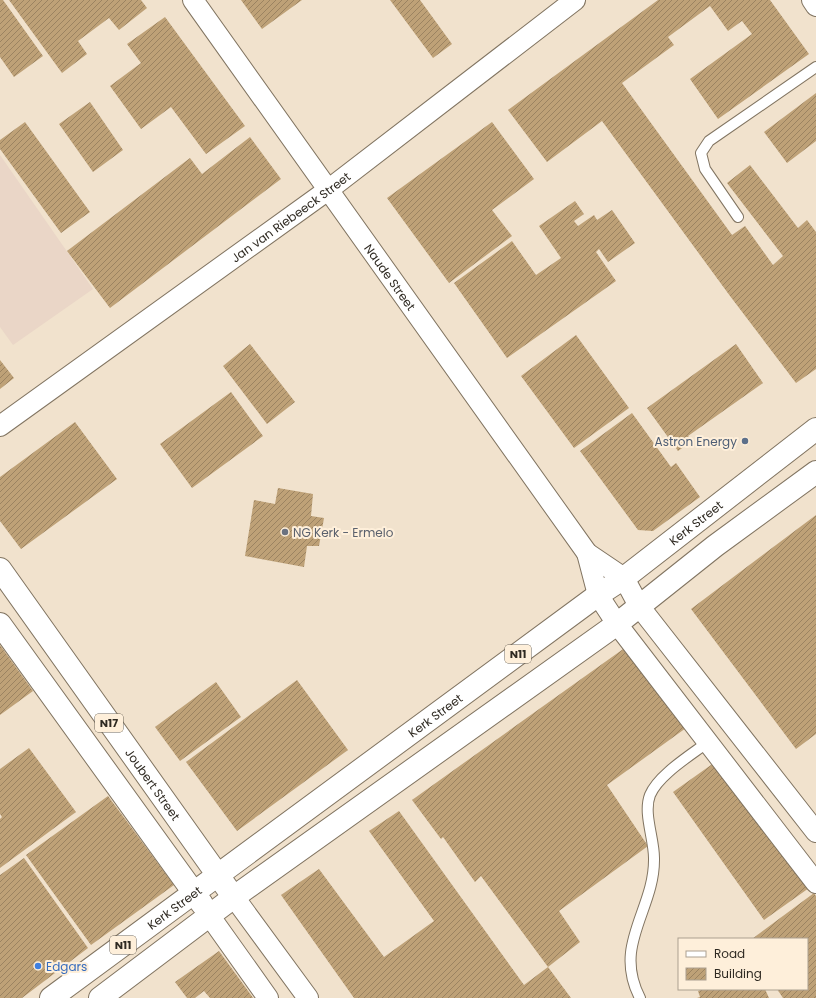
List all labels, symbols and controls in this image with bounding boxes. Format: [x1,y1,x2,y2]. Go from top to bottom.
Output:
street label: Jan van Riebeeck Street [227,168,354,266]
street label: Naude Street [361,240,420,314]
place label: Astron Energy [655,433,737,450]
marker: Astron Energy [740,436,750,446]
street label: Kerk Street [665,496,726,549]
place label: NG Kerk - Ermelo [293,524,394,541]
marker: NG Kerk - Ermelo [280,527,290,537]
road number: N11 [505,645,531,663]
street label: Kerk Street [404,689,466,741]
road number: N17 [95,714,123,732]
street label: Joubert Street [122,745,185,823]
street label: Kerk Street [143,882,205,933]
road number: N11 [110,936,136,954]
legend [678,938,808,990]
text: Road [714,945,745,962]
place label: Edgars [46,958,87,975]
marker: Edgars [33,961,43,971]
text: Building [714,965,762,982]

